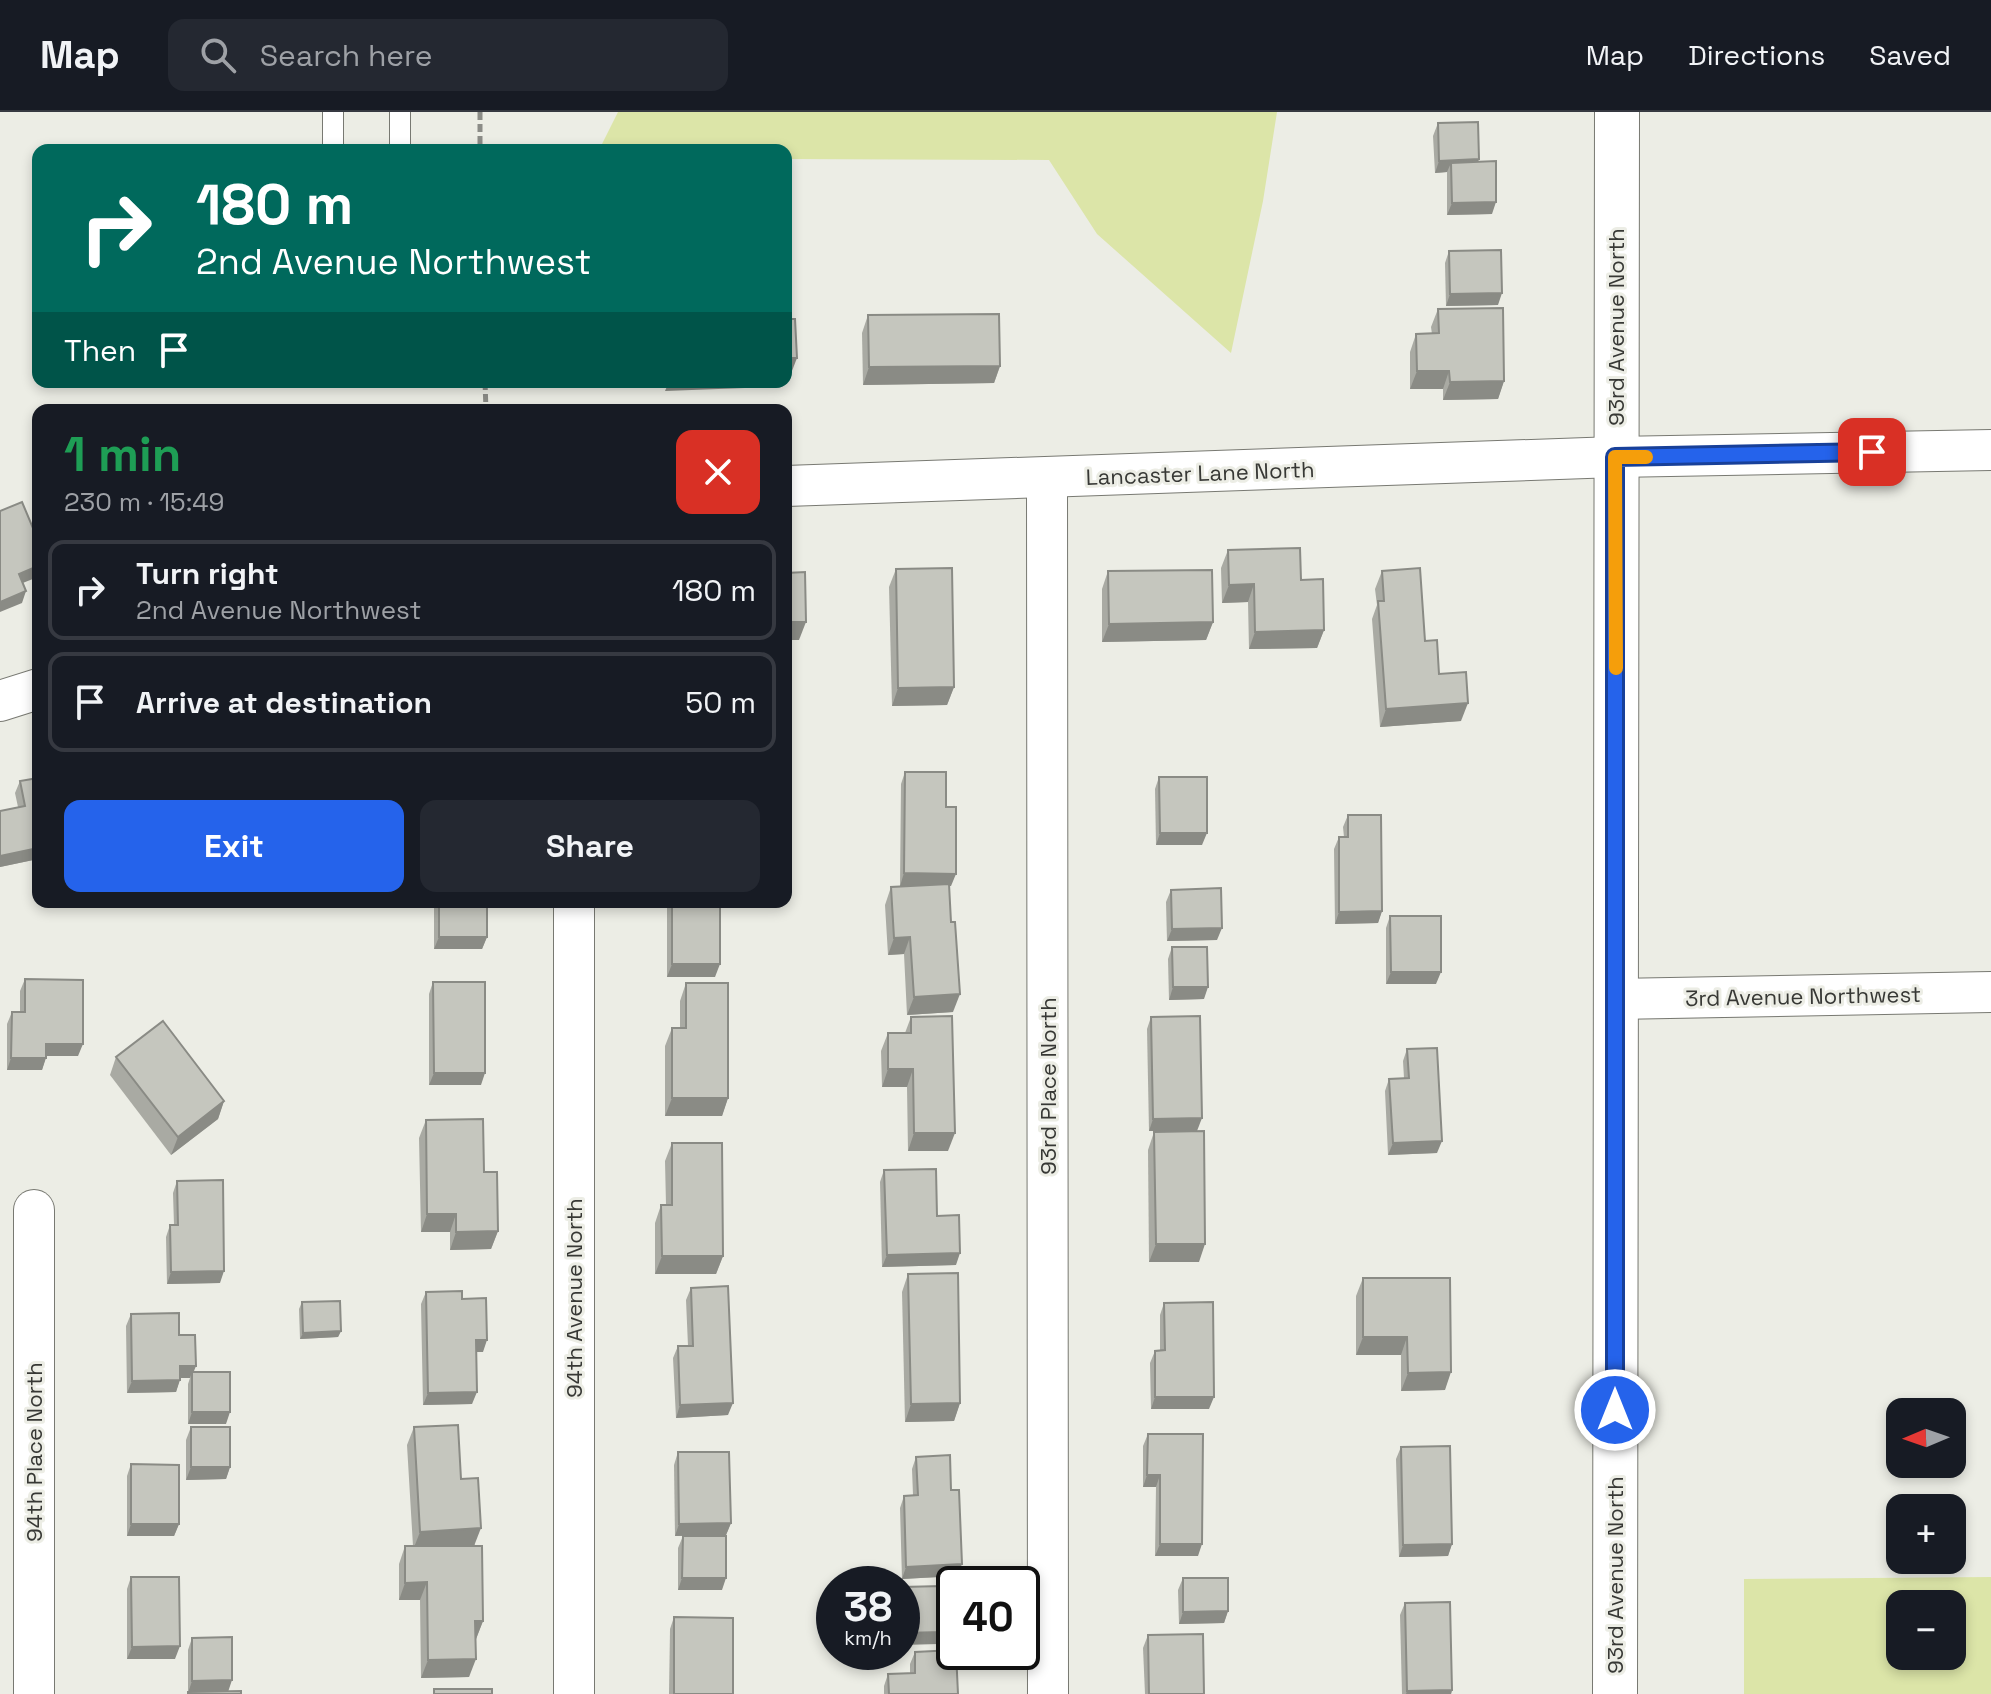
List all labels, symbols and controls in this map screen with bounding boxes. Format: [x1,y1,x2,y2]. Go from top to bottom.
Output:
search box [168,19,728,91]
text: Map [40,31,120,79]
icon: search [196,33,240,77]
text: Search here [260,36,433,75]
text: Map [1586,37,1644,73]
text: Directions [1688,37,1825,73]
text: Saved [1869,37,1951,73]
text: 180 m [196,169,353,240]
icon: right [64,176,168,280]
street label: 93rd Avenue North [1602,228,1630,426]
text: 2nd Avenue Northwest [196,239,591,285]
icon: arrive [152,328,196,372]
text: Then [64,331,136,370]
pin [1838,418,1906,486]
text: 1 min [64,424,181,485]
button: close [676,430,760,514]
icon: arrive [1850,430,1894,474]
street label: Lancaster Lane North [1085,455,1315,491]
text: 230 m · 15:49 [64,485,224,519]
text: Turn right [136,554,279,593]
icon: right [68,568,112,612]
text: 180 m [672,571,756,610]
text: 2nd Avenue Northwest [136,593,421,627]
icon: arrive [68,680,112,724]
text: Arrive at destination [136,683,432,722]
text: 50 m [685,683,756,722]
button: Exit [64,800,404,892]
button: Share [420,800,760,892]
street label: 3rd Avenue Northwest [1685,980,1921,1012]
street label: 93rd Place North [1034,997,1062,1175]
street label: 94th Avenue North [560,1198,588,1398]
street label: 94th Place North [20,1362,48,1542]
position arrow [1573,1368,1657,1452]
north arrow [1886,1398,1966,1478]
map controls [1886,1398,1966,1670]
street label: 93rd Avenue North [1601,1476,1629,1674]
button: + [1886,1494,1966,1574]
speed limit sign: 40 [936,1566,1040,1670]
text: 38 [844,1582,892,1633]
button: − [1886,1590,1966,1670]
text: km/h [844,1625,892,1651]

